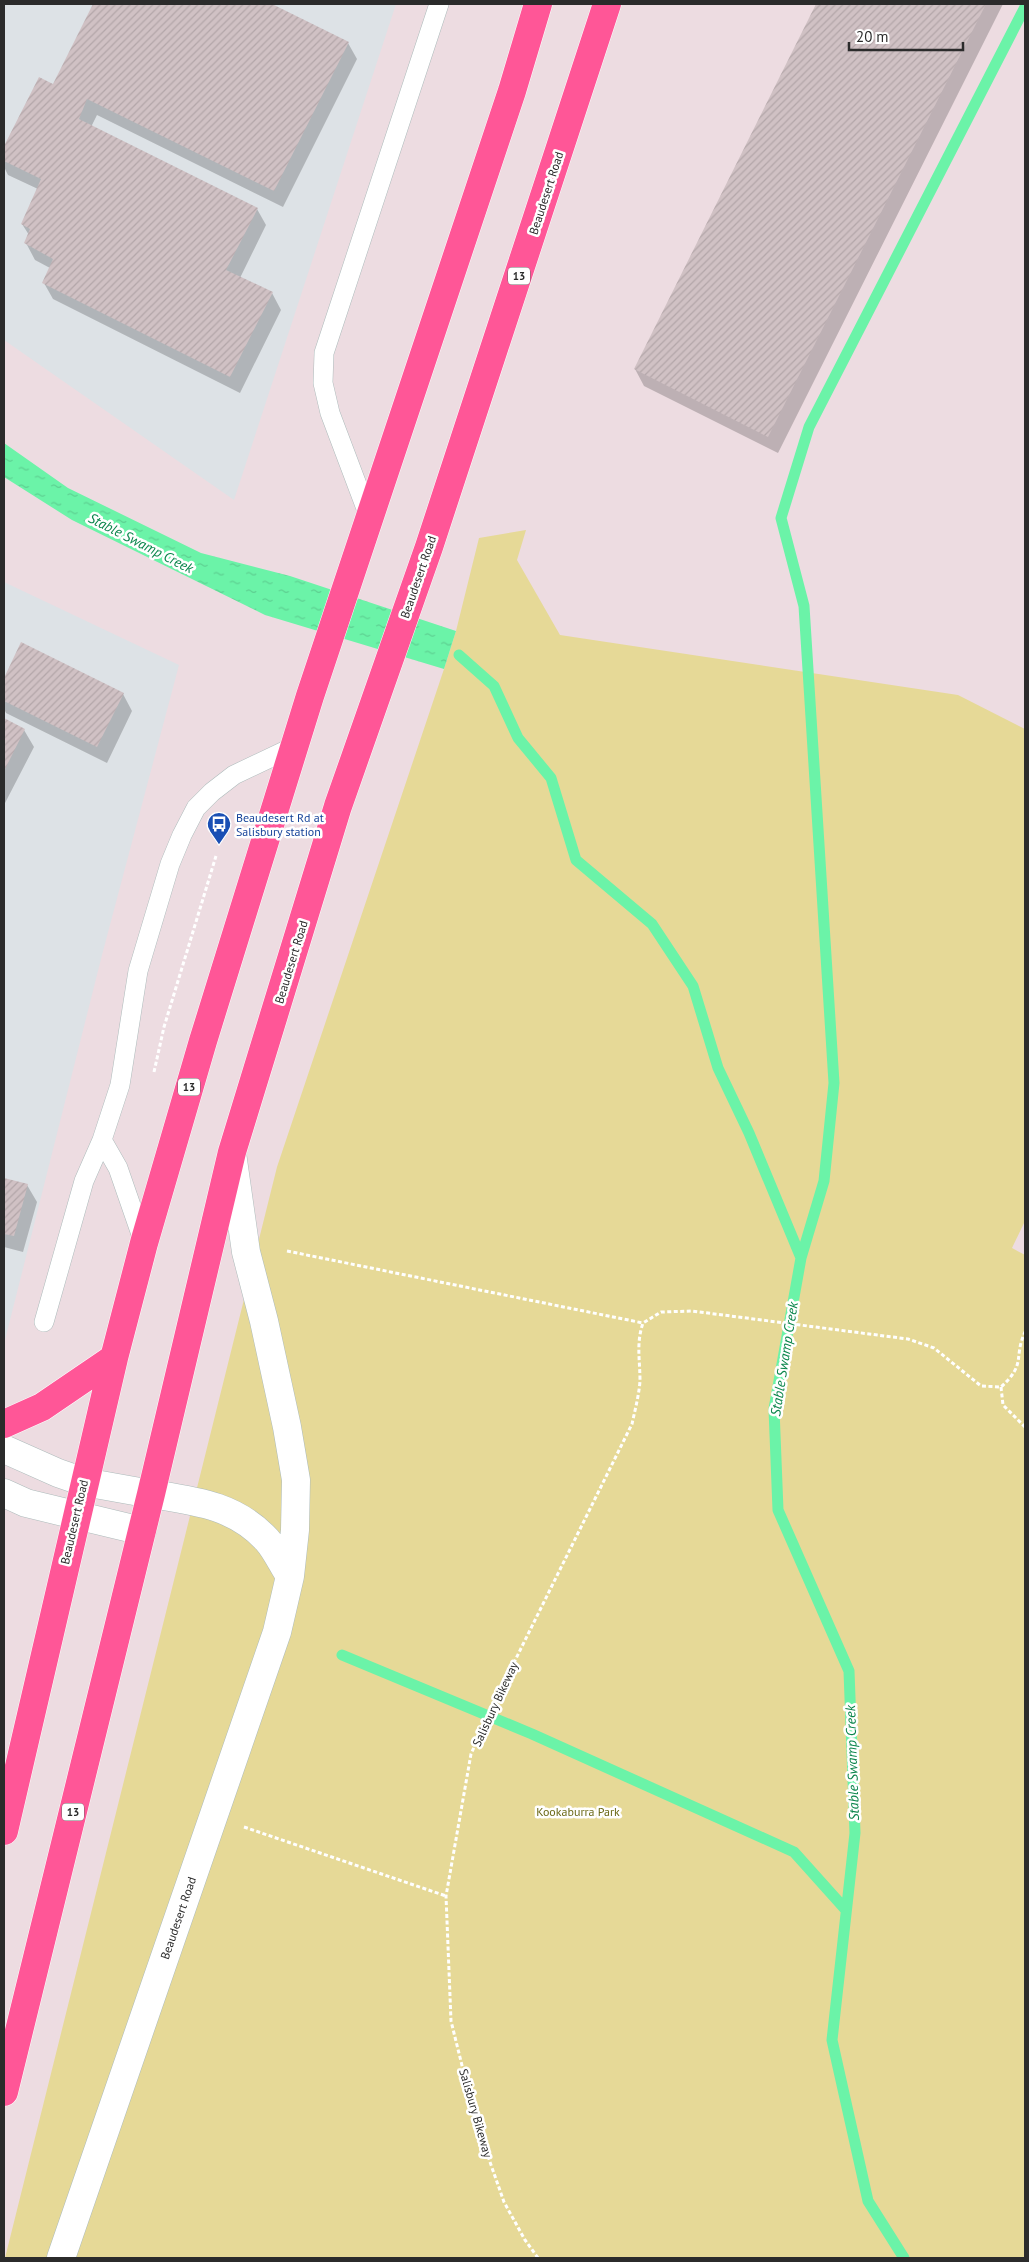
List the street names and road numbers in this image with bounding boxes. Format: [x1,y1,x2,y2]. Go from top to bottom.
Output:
street label: Beaudesert Road [526,150,566,236]
road number: 13 [508,268,530,284]
street label: Beaudesert Road [397,534,439,620]
street label: Beaudesert Road [271,919,311,1005]
road number: 13 [178,1078,200,1096]
street label: Beaudesert Road [57,1478,91,1566]
street label: Salisbury Bikeway [469,1659,521,1749]
road number: 13 [62,1804,84,1820]
street label: Beaudesert Road [157,1875,199,1961]
street label: Salisbury Bikeway [456,2067,496,2160]

